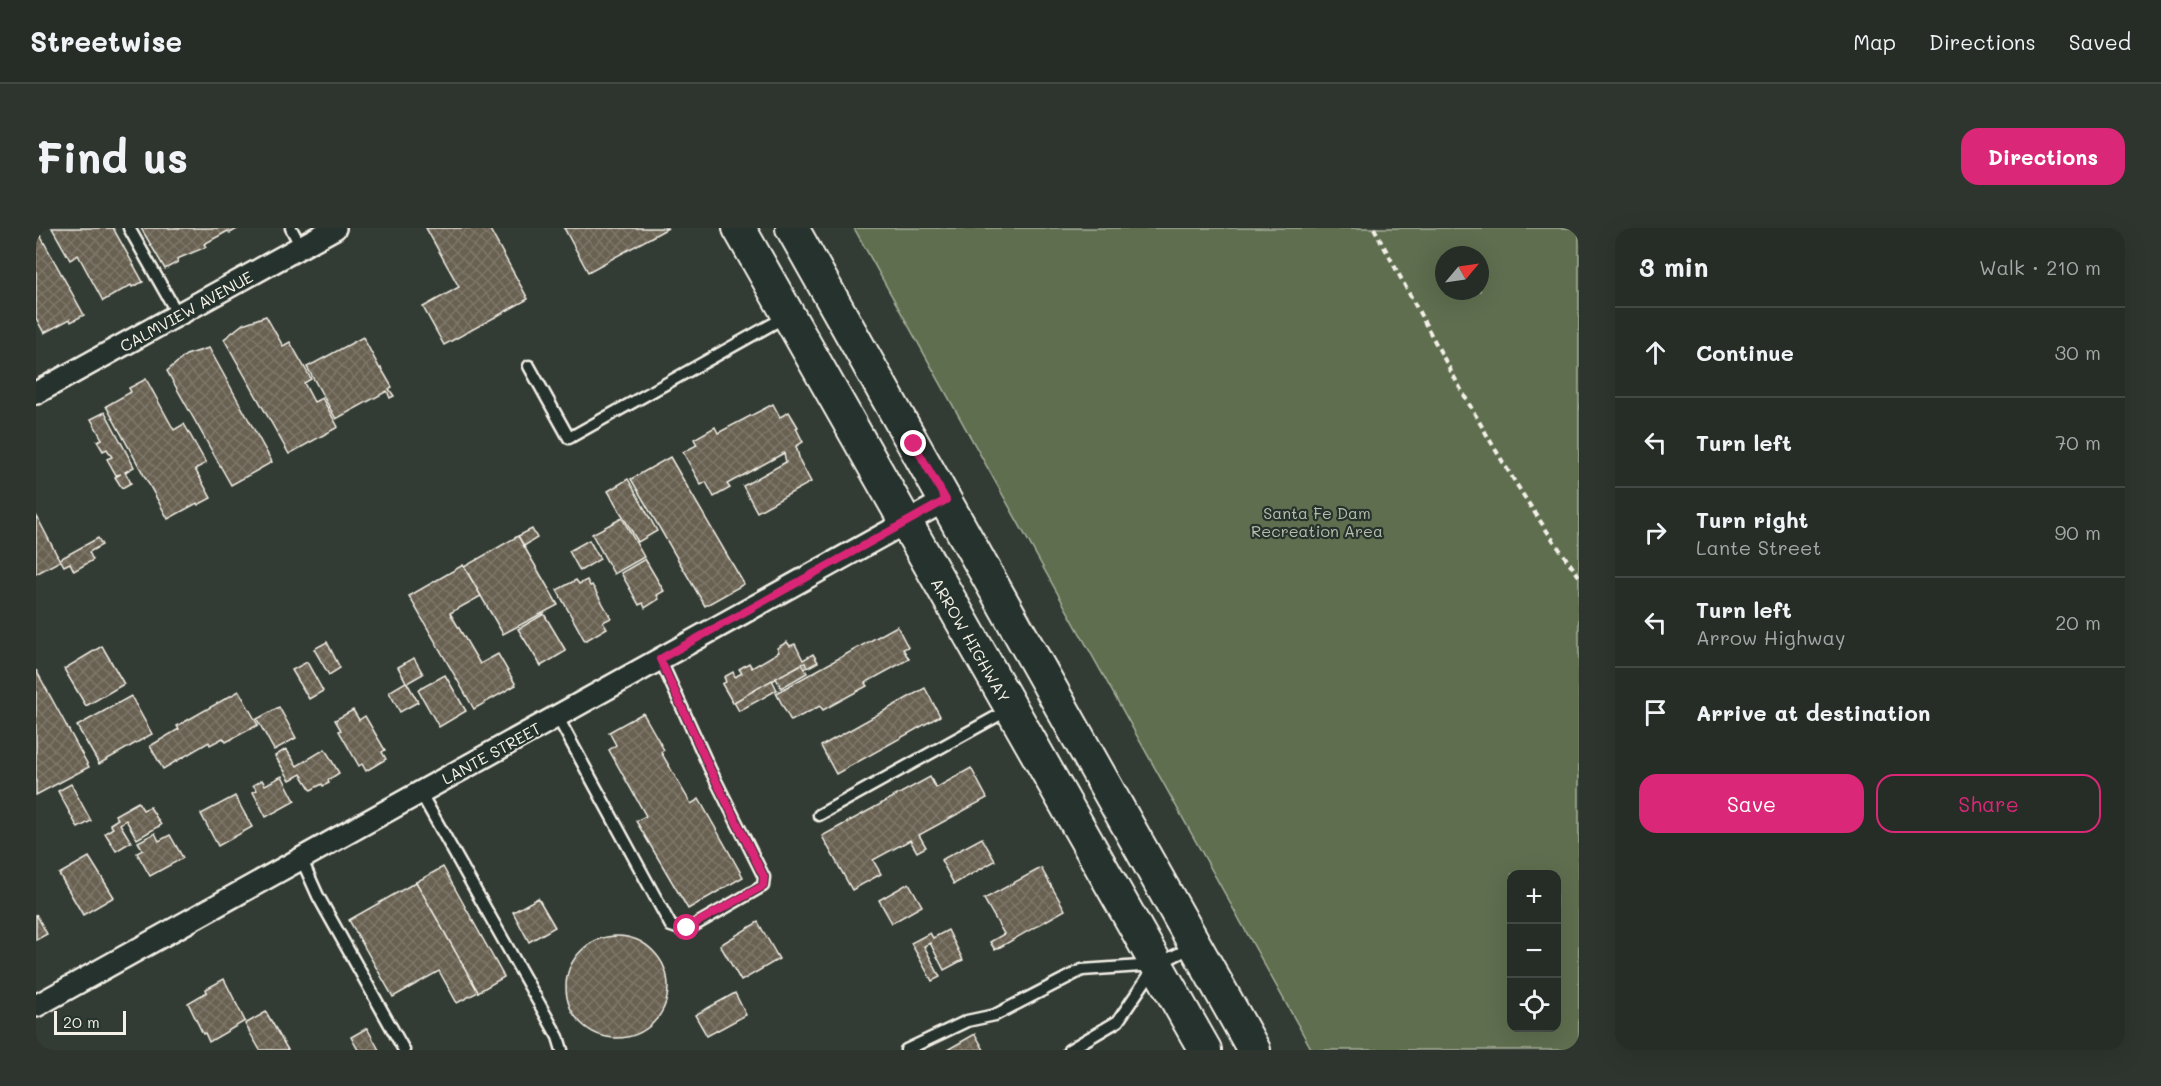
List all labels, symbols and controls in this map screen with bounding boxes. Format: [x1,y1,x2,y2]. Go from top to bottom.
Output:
text: Streetwise [30,23,182,59]
text: Map [1853,28,1896,55]
text: Directions [1929,28,2036,55]
text: Saved [2069,28,2131,55]
button: Directions [1961,128,2125,185]
text: Find us [36,129,188,184]
north arrow [1435,246,1489,300]
text: 3 min [1639,250,1708,284]
text: Walk · 210 m [1979,254,2101,280]
street label: CALMVIEW AVENUE [116,266,256,356]
icon: ahead [1639,336,1672,369]
text: Continue [1696,338,1794,367]
text: 30 m [2055,339,2101,365]
icon: left [1639,426,1672,459]
text: Turn left [1696,428,1792,457]
text: 70 m [2055,429,2101,455]
route end [900,430,926,456]
park label: Santa Fe Dam Recreation Area [1251,502,1383,541]
text: Turn right [1696,505,1808,534]
icon: right [1639,516,1672,549]
text: 90 m [2055,519,2101,545]
text: Lante Street [1696,534,1821,560]
street label: ARROW HIGHWAY [927,574,1015,706]
text: Turn left [1696,595,1792,624]
icon: left [1639,606,1672,639]
text: 20 m [2055,609,2101,635]
text: Arrow Highway [1696,624,1845,650]
icon: arrive [1639,696,1672,729]
text: Arrive at destination [1696,698,1931,727]
street label: LANTE STREET [438,717,544,789]
button: Save [1639,774,1864,833]
button: Share [1876,774,2101,833]
map controls [1507,870,1561,1032]
button: + [1507,870,1561,924]
route start [673,914,699,940]
button: − [1507,924,1561,978]
button: locate [1507,978,1561,1032]
scale bar [54,1008,126,1036]
text: 20 m [63,1011,100,1032]

